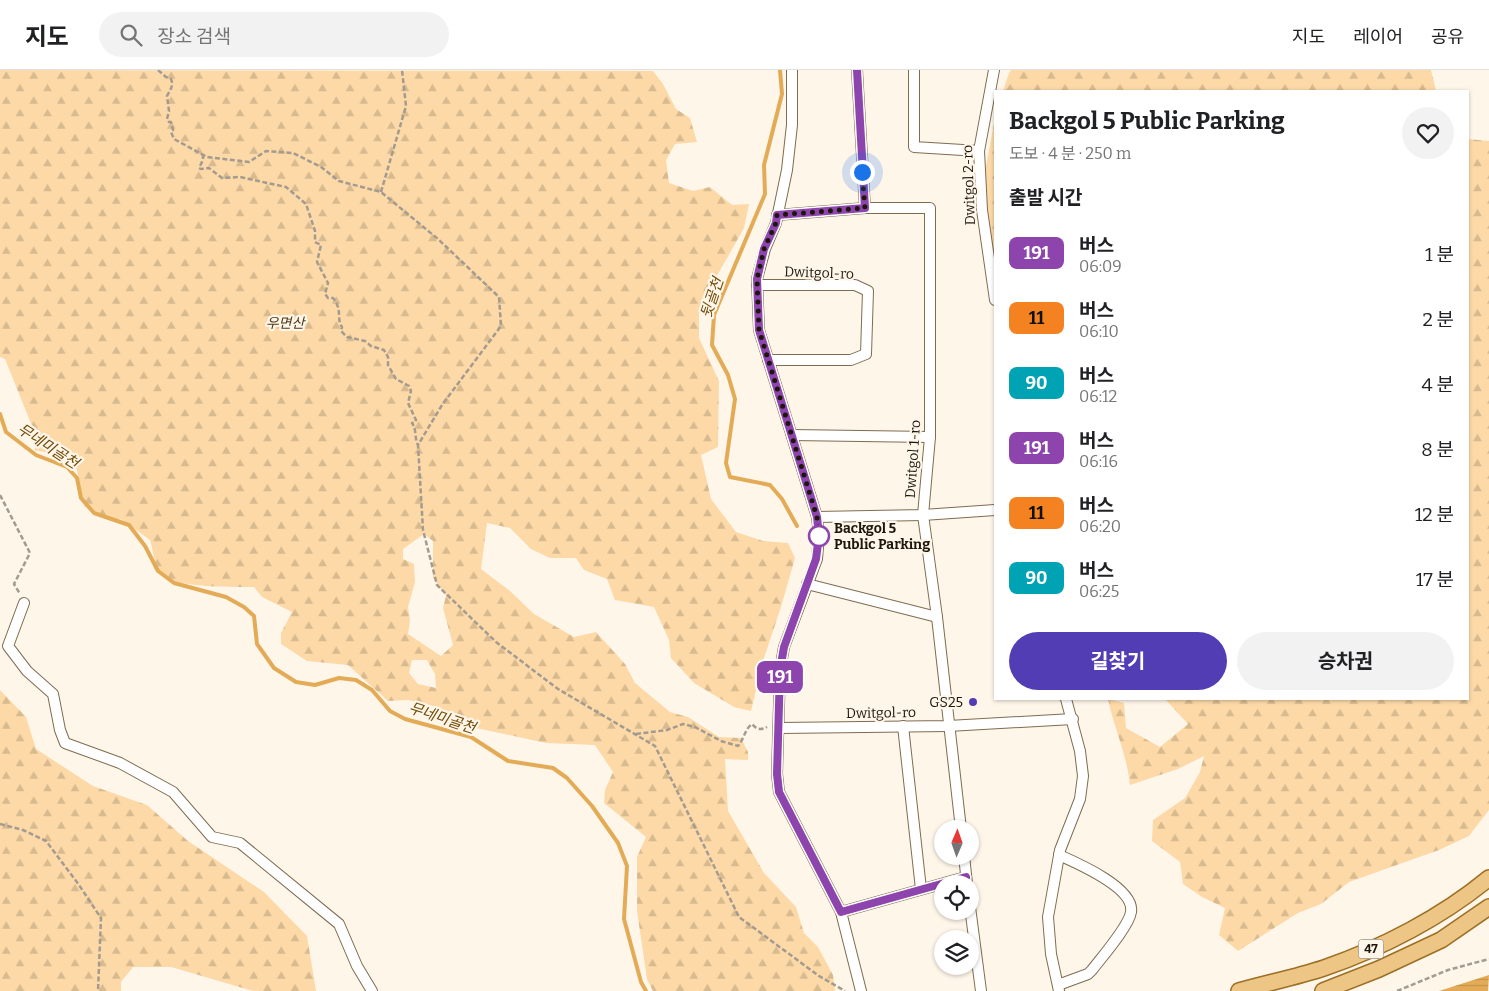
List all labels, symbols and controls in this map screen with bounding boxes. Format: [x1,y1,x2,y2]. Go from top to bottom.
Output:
search box [99,12,449,57]
icon: search [117,21,145,49]
text: 지도 [25,23,69,51]
text: 장소 검색 [157,25,231,48]
text: 지도 [1292,26,1325,48]
text: 레이어 [1353,26,1403,48]
text: 공유 [1431,26,1464,48]
text: Backgol 5 Public Parking [1009,107,1285,135]
button: heart [1402,107,1454,159]
text: 도보 · 4 분 · 250 m [1009,144,1131,163]
street label: Dwitgol 2-ro [959,145,979,225]
your location [850,160,875,185]
text: 출발 시간 [1009,186,1082,209]
text: 버스 [1079,234,1114,257]
text: 191 [1023,242,1050,264]
text: 1 분 [1425,243,1454,266]
text: 06:09 [1079,257,1122,276]
street label: Dwitgol-ro [784,263,854,283]
water label: 뒷골천 [697,273,728,321]
text: 버스 [1079,299,1114,322]
text: 11 [1029,307,1044,329]
text: 2 분 [1422,308,1454,331]
park label: 우면산 [266,315,306,332]
text: 06:10 [1079,322,1119,341]
text: 버스 [1079,364,1114,387]
text: 90 [1025,372,1048,394]
text: 4 분 [1422,373,1454,396]
text: 06:12 [1079,387,1117,406]
street label: Dwitgol 1-ro [902,419,924,499]
water label: 무네미골천 [14,420,84,474]
text: 버스 [1079,429,1114,452]
text: 191 [1023,437,1050,459]
text: 8 분 [1421,438,1454,461]
text: 06:16 [1079,452,1118,471]
text: 버스 [1079,494,1114,517]
text: 11 [1029,502,1044,524]
text: 12 분 [1415,503,1454,526]
text: 06:20 [1079,517,1121,536]
place label: Backgol 5 Public Parking [834,520,930,553]
marker: Backgol 5 Public Parking [808,525,830,547]
text: 버스 [1079,559,1114,582]
text: 90 [1025,567,1048,589]
text: 17 분 [1416,568,1454,591]
text: 06:25 [1079,582,1119,601]
button: 길찾기 [1009,632,1227,690]
button: 승차권 [1237,632,1454,690]
line badge: 191 [751,661,809,693]
text: 191 [767,666,793,688]
place label: GS25 [929,694,963,711]
marker: GS25 [967,696,979,708]
water label: 무네미골천 [406,699,480,738]
street label: Dwitgol-ro [846,704,916,722]
north arrow [934,820,979,865]
map controls [934,820,979,975]
button: locate [934,875,979,920]
button: layers [934,930,979,975]
road number: 47 [1358,940,1384,959]

